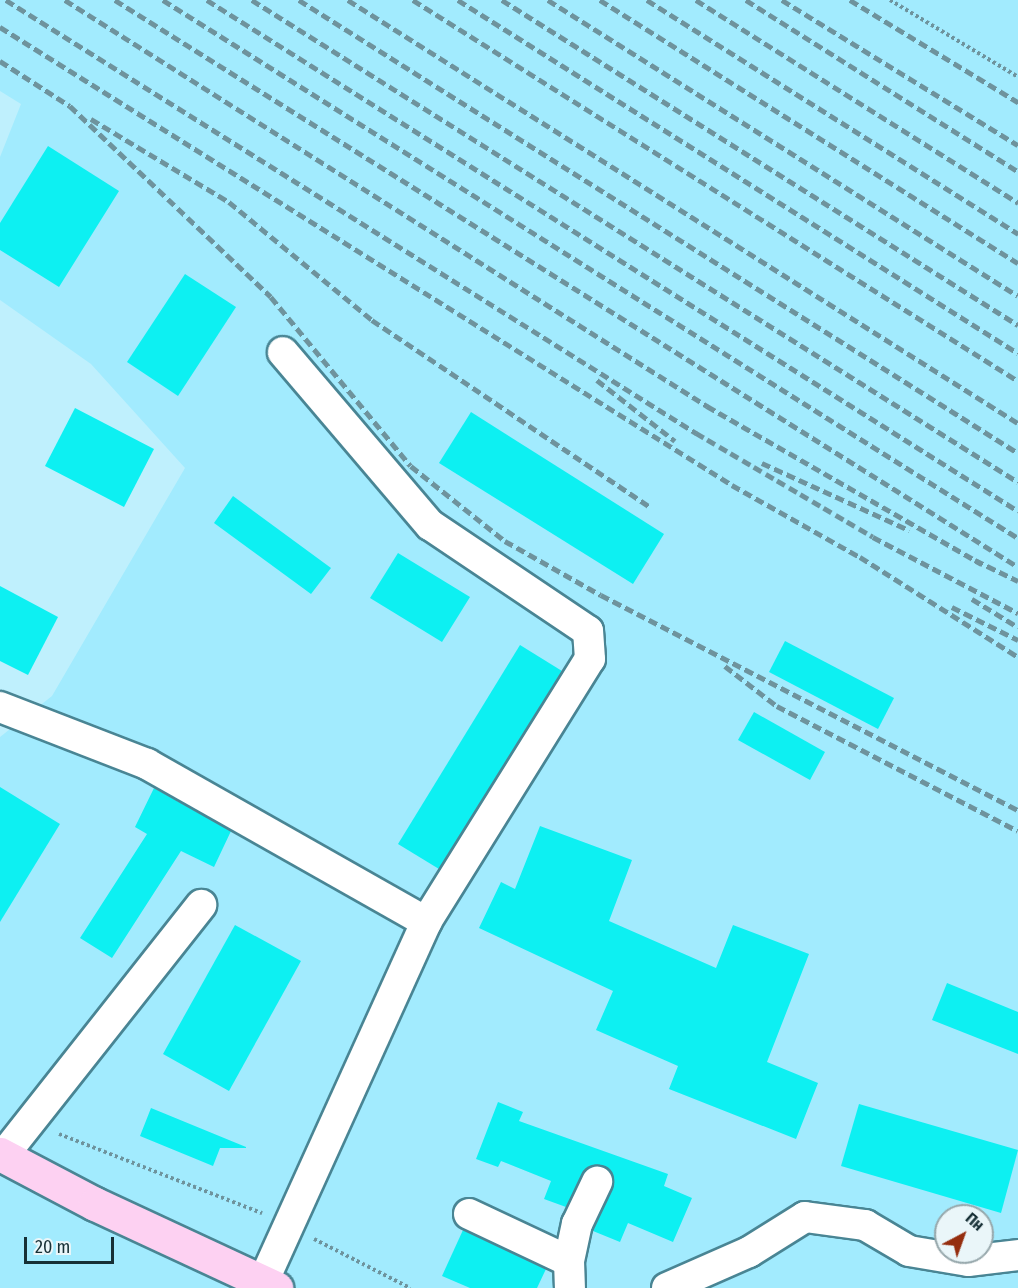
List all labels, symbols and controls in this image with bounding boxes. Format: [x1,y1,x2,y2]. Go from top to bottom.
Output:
north arrow [934,1204,994,1264]
text: Пн [962,1208,988,1235]
scale bar [27,1225,117,1263]
text: 20 m [35,1236,70,1258]

